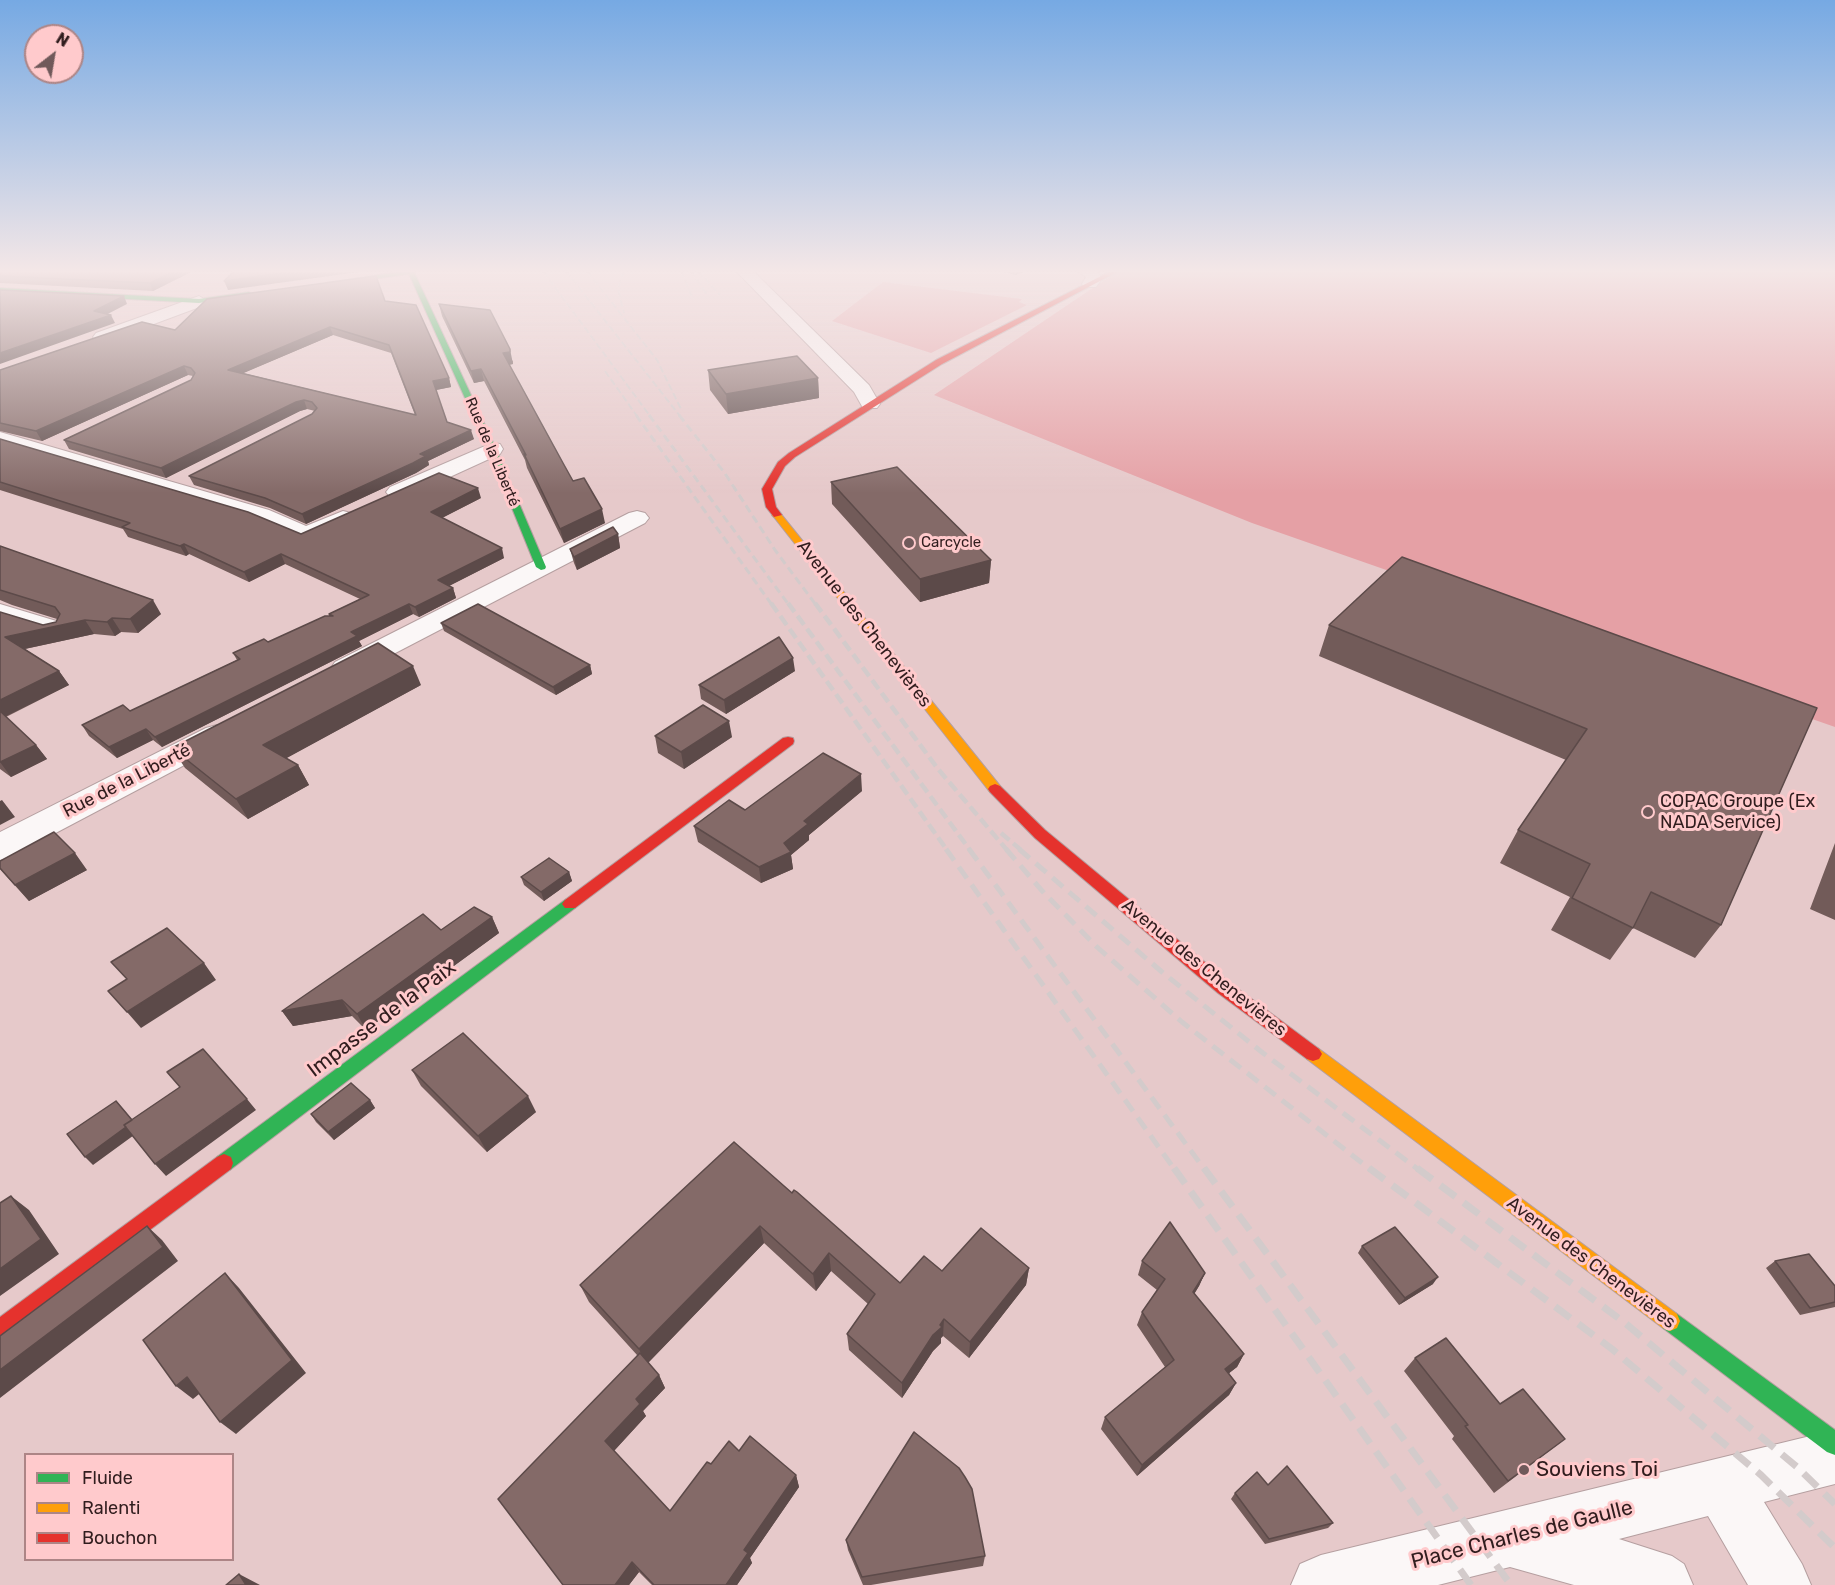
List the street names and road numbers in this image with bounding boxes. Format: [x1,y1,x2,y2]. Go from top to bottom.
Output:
street label: Rue de la Liberté [461,395,523,509]
street label: Avenue des Chenevières [792,536,936,712]
street label: Rue de la Liberté [60,740,194,822]
street label: Avenue des Chenevières [1117,895,1291,1041]
street label: Impasse de la Paix [303,955,461,1083]
street label: Avenue des Chenevières [1502,1192,1680,1334]
street label: Place Charles de Gaulle [1409,1495,1635,1575]

